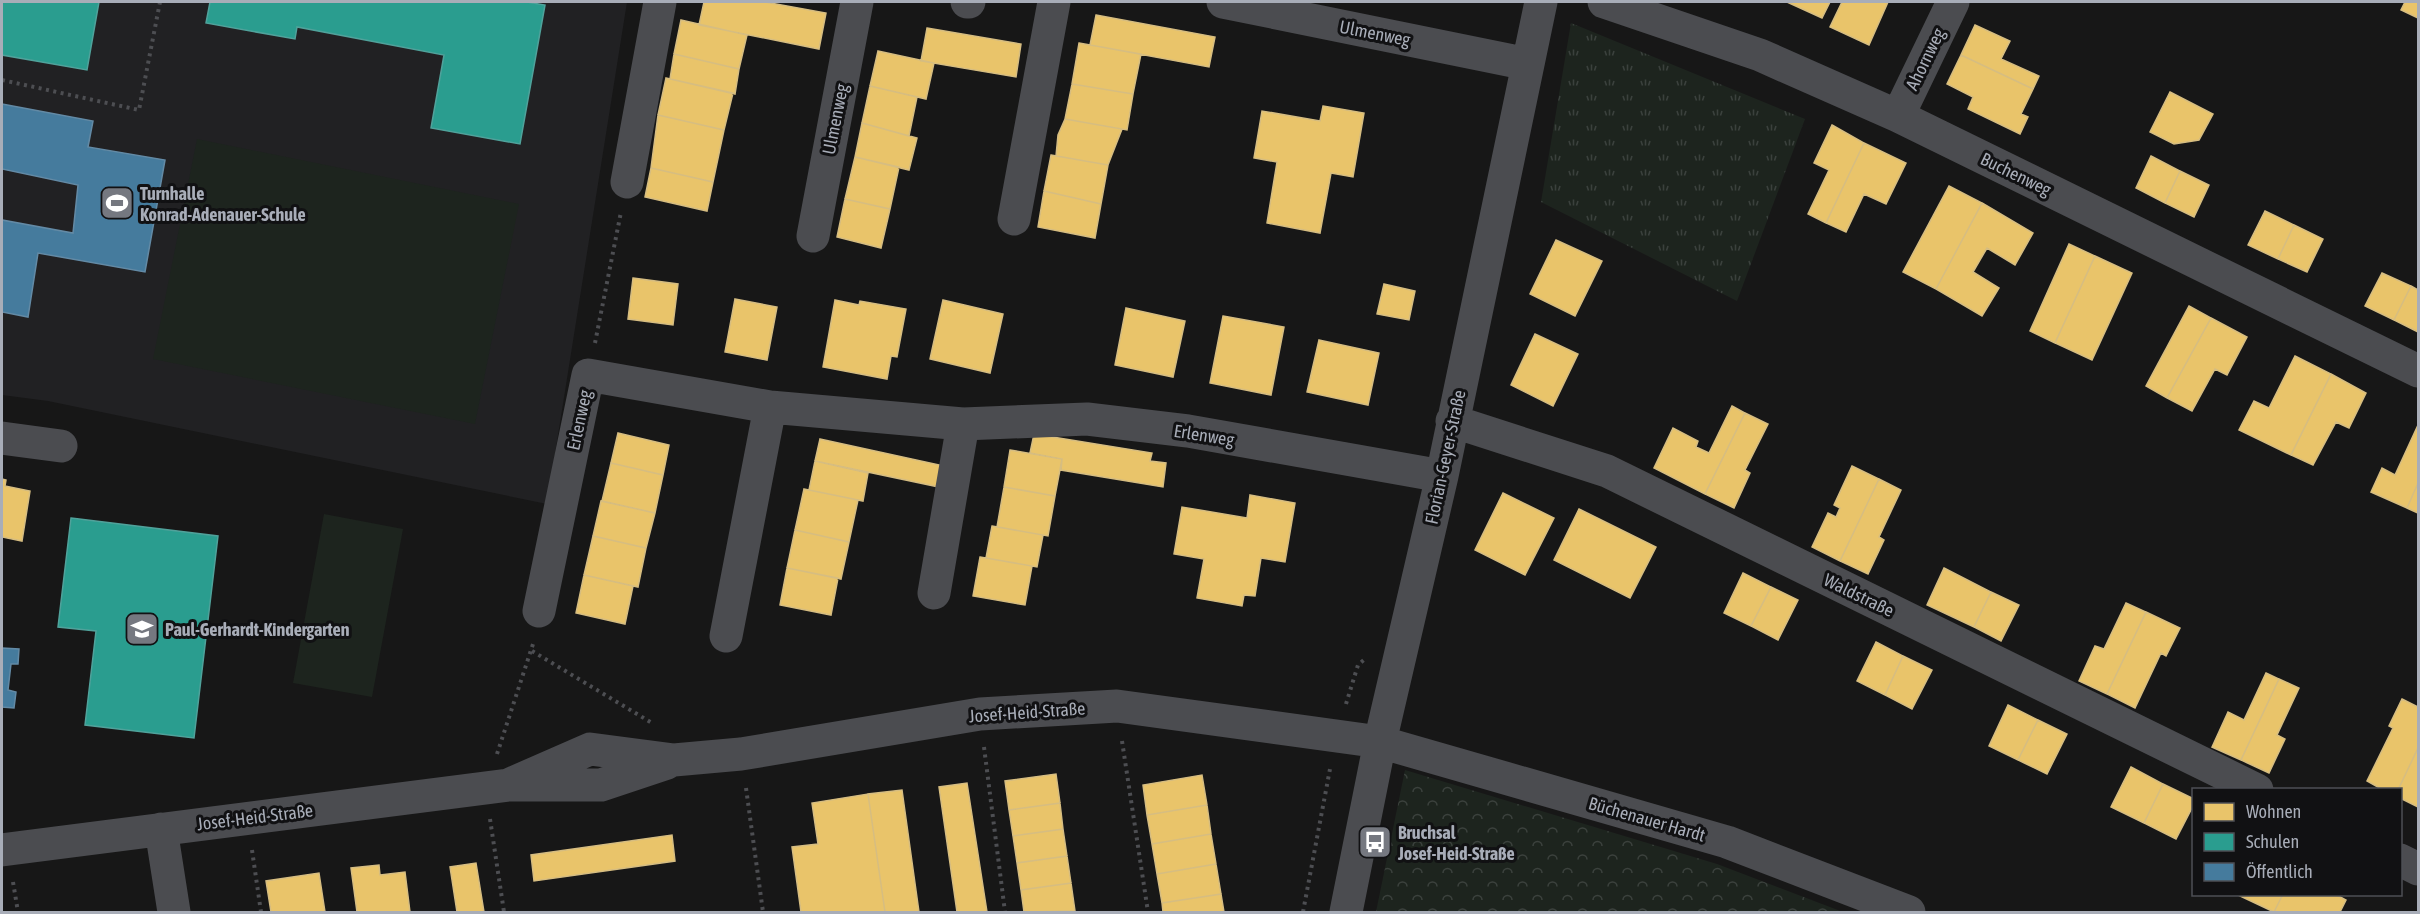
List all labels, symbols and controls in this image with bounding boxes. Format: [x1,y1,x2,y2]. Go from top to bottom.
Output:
street label: Ulmenweg [1338,16,1412,50]
street label: Ahornweg [1901,24,1949,94]
street label: Ulmenweg [818,82,852,156]
street label: Buchenweg [1977,148,2055,200]
place label: Turnhalle Konrad-Adenauer-Schule [140,183,306,225]
sports icon: Turnhalle Konrad-Adenauer-Schule [99,185,135,221]
street label: Erlenweg [562,388,596,452]
street label: Florian-Geyer-Straße [1421,388,1469,526]
street label: Erlenweg [1172,420,1236,450]
street label: Waldstraße [1820,569,1898,621]
school or university icon: Paul-Gerhardt-Kindergarten [124,611,160,647]
place label: Paul-Gerhardt-Kindergarten [165,619,350,640]
street label: Josef-Heid-Straße [968,697,1086,727]
legend [2192,788,2402,896]
street label: Büchenauer Hardt [1586,792,1708,846]
street label: Josef-Heid-Straße [196,799,314,835]
text: Wohnen [2246,801,2301,822]
place label: Bruchsal Josef-Heid-Straße [1397,822,1515,864]
bus stop icon: Bruchsal Josef-Heid-Straße [1357,824,1393,860]
text: Schulen [2246,831,2299,852]
text: Öffentlich [2246,861,2313,882]

